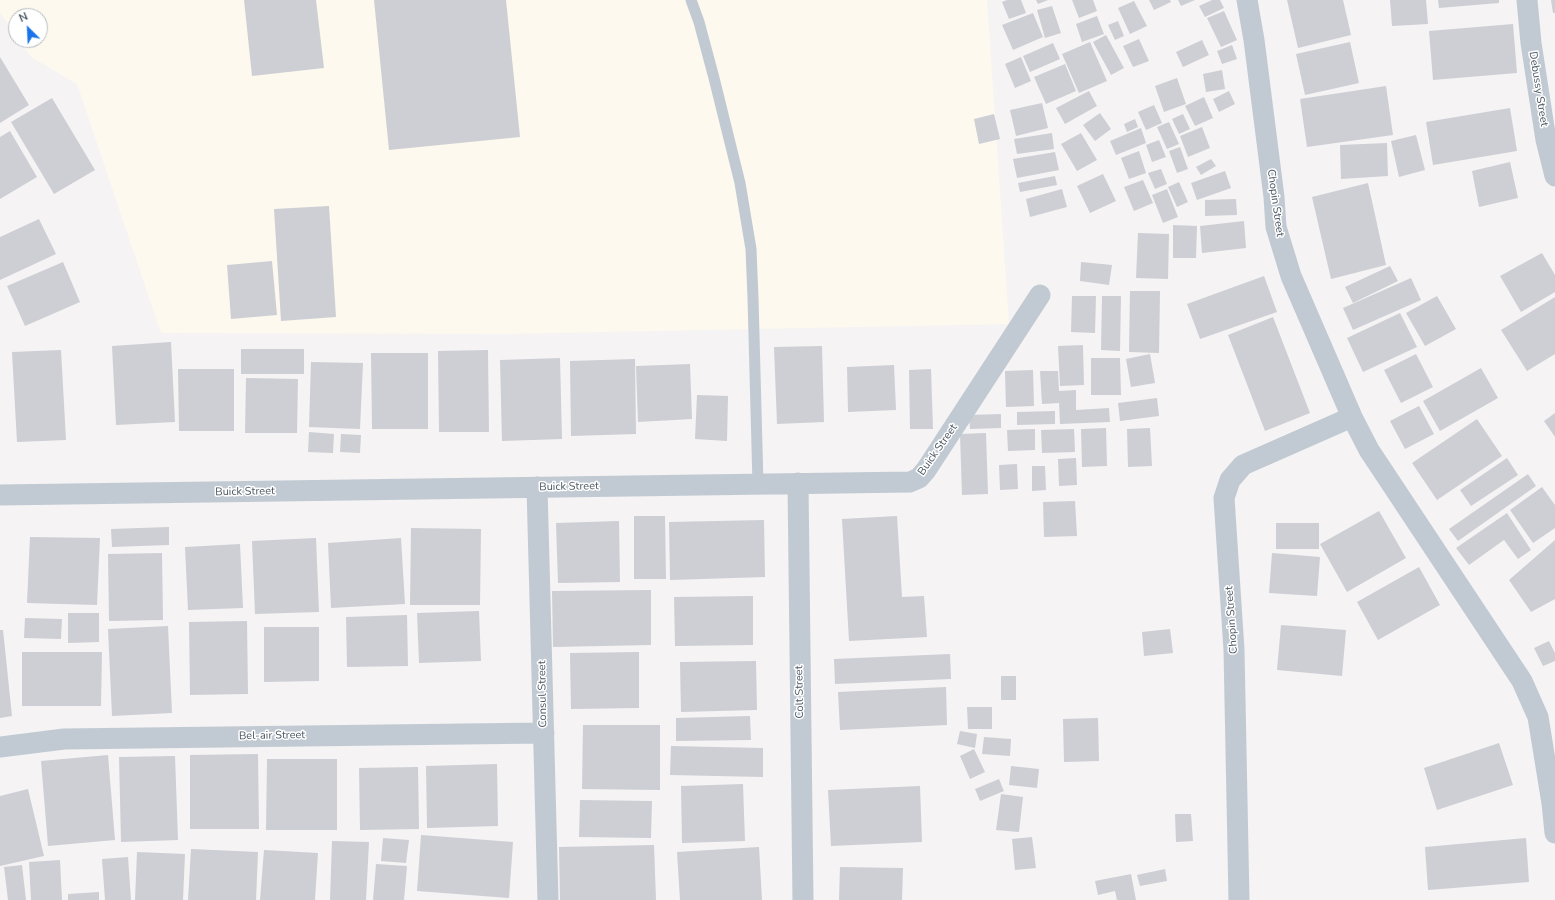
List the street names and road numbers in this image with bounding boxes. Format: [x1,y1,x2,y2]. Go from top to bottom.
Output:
street label: Debussy Street [1526,51,1550,127]
street label: Chopin Street [1264,169,1286,237]
street label: Buick Street [916,422,960,478]
street label: Buick Street [539,480,599,494]
street label: Buick Street [215,485,275,499]
street label: Chopin Street [1223,586,1241,654]
street label: Consul Street [536,660,550,728]
street label: Colt Street [793,665,807,719]
street label: Bel-air Street [239,729,305,743]

